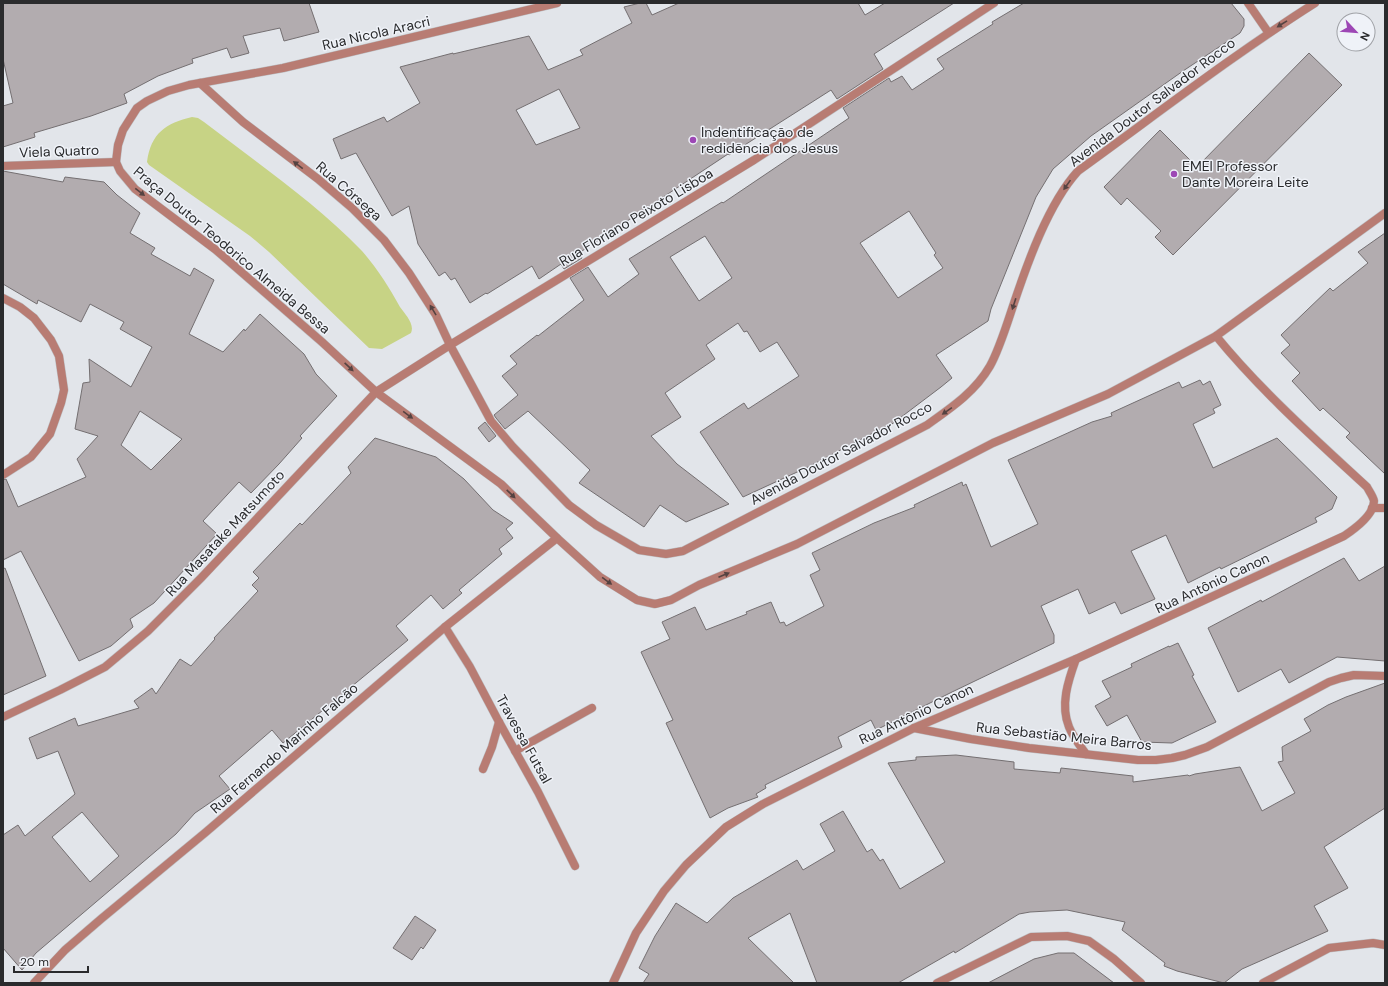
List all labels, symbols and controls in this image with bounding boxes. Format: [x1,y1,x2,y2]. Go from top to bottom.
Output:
street label: Rua Nicola Aracri [320,12,432,54]
north arrow [1336,12,1376,52]
one-way arrow [1277,20,1287,28]
text: N [1357,30,1373,43]
street label: Avenida Doutor Salvador Rocco [1065,34,1239,170]
place label: Indentificação de redidẽncia dos Jesus [701,123,838,157]
marker: Indentificação de redidẽncia dos Jesus [688,135,698,145]
street label: Viela Quatro [19,141,99,161]
street label: Rua Córsega [312,157,386,225]
place label: EMEI Professor Dante Moreira Leite [1182,157,1309,191]
one-way arrow [293,160,304,169]
street label: Praça Doutor Teodorico Almeida Bessa [130,162,334,338]
street label: Rua Floriano Peixoto Lisboa [556,164,716,270]
marker: EMEI Professor Dante Moreira Leite [1169,169,1179,179]
one-way arrow [1063,180,1071,191]
one-way arrow [134,188,145,197]
one-way arrow [1011,298,1017,310]
one-way arrow [429,305,436,316]
one-way arrow [344,362,354,372]
street label: Avenida Doutor Salvador Rocco [747,397,935,509]
one-way arrow [941,407,952,415]
one-way arrow [402,411,413,419]
street label: Rua Masatake Matsumoto [162,466,288,600]
one-way arrow [506,489,516,499]
street label: Rua Antônio Canon [1152,549,1272,617]
one-way arrow [719,571,731,577]
one-way arrow [602,577,612,585]
street label: Rua Fernando Marinho Falcão [206,679,362,817]
street label: Rua Antônio Canon [856,680,976,748]
street label: Travessa Futsal [492,691,556,787]
street label: Rua Sebastião Meira Barros [975,718,1153,754]
scale bar [14,948,88,974]
text: 20 m [20,954,49,970]

